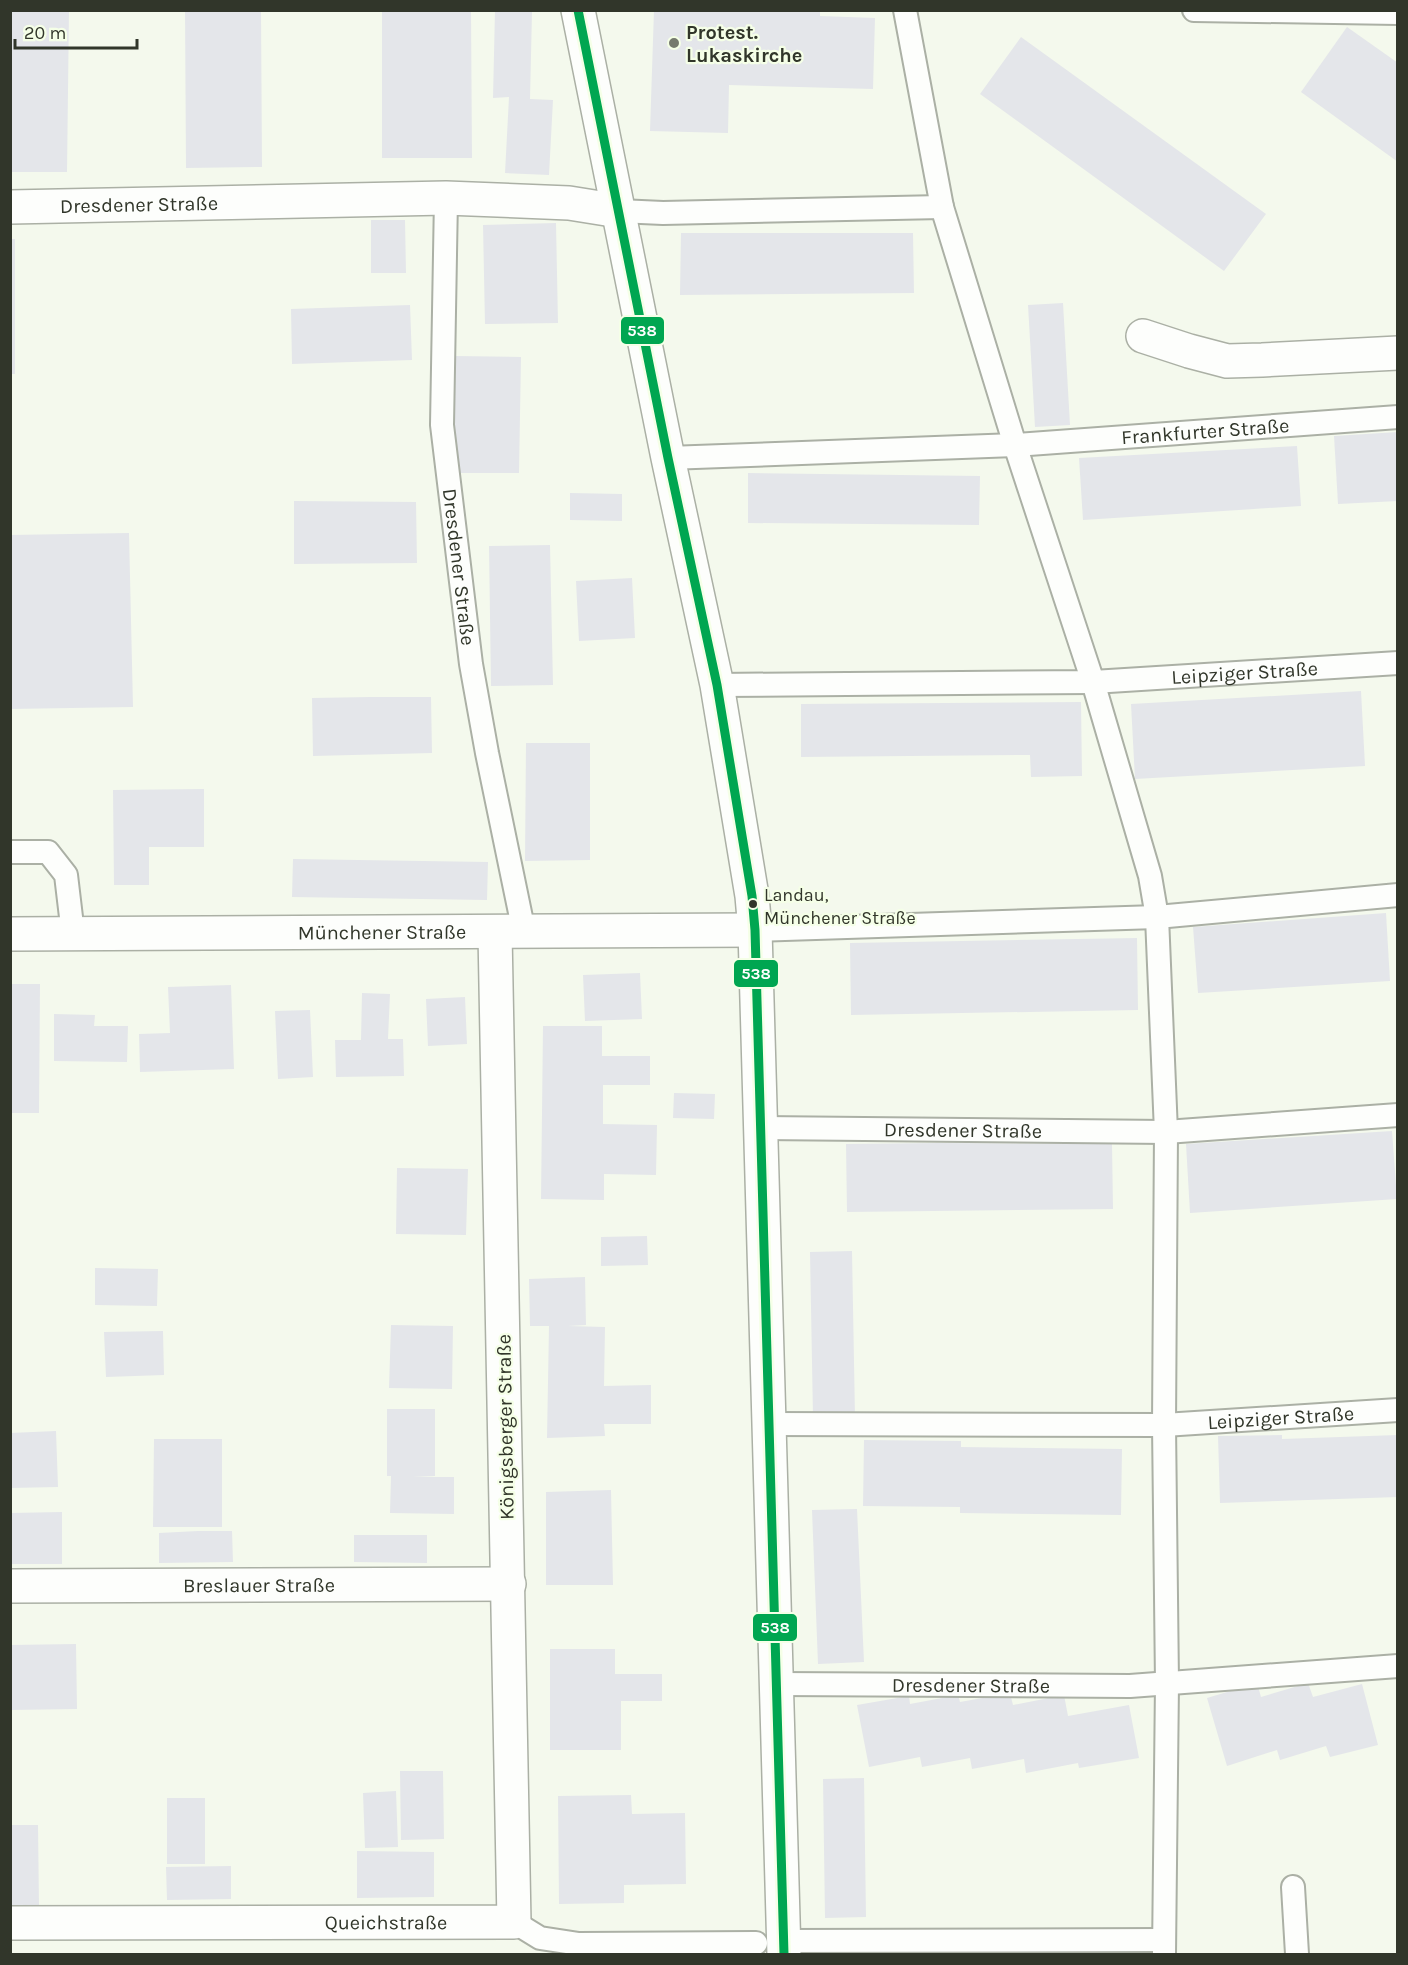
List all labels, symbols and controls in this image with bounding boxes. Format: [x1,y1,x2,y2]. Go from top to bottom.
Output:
scale bar [15,12,136,50]
place label: Protest. Lukaskirche [686,21,802,67]
text: 20 m [24,22,66,44]
marker: Protest. Lukaskirche [667,36,681,50]
street label: Dresdener Straße [60,192,218,218]
line badge: 538 [620,316,665,345]
text: 538 [627,321,657,340]
street label: Frankfurter Straße [1121,414,1290,449]
street label: Dresdener Straße [438,487,480,647]
street label: Leipziger Straße [1171,657,1319,689]
place label: Landau, Münchener Straße [764,884,916,929]
marker: Landau, Münchener Straße [747,898,759,910]
street label: Münchener Straße [298,921,466,944]
line badge: 538 [733,959,779,988]
text: 538 [741,964,771,983]
street label: Dresdener Straße [884,1118,1042,1143]
street label: Königsberger Straße [492,1334,519,1520]
street label: Leipziger Straße [1207,1402,1355,1434]
street label: Breslauer Straße [183,1574,335,1597]
line badge: 538 [752,1613,798,1642]
text: 538 [760,1618,790,1637]
street label: Dresdener Straße [892,1674,1050,1698]
street label: Queichstraße [325,1911,447,1934]

